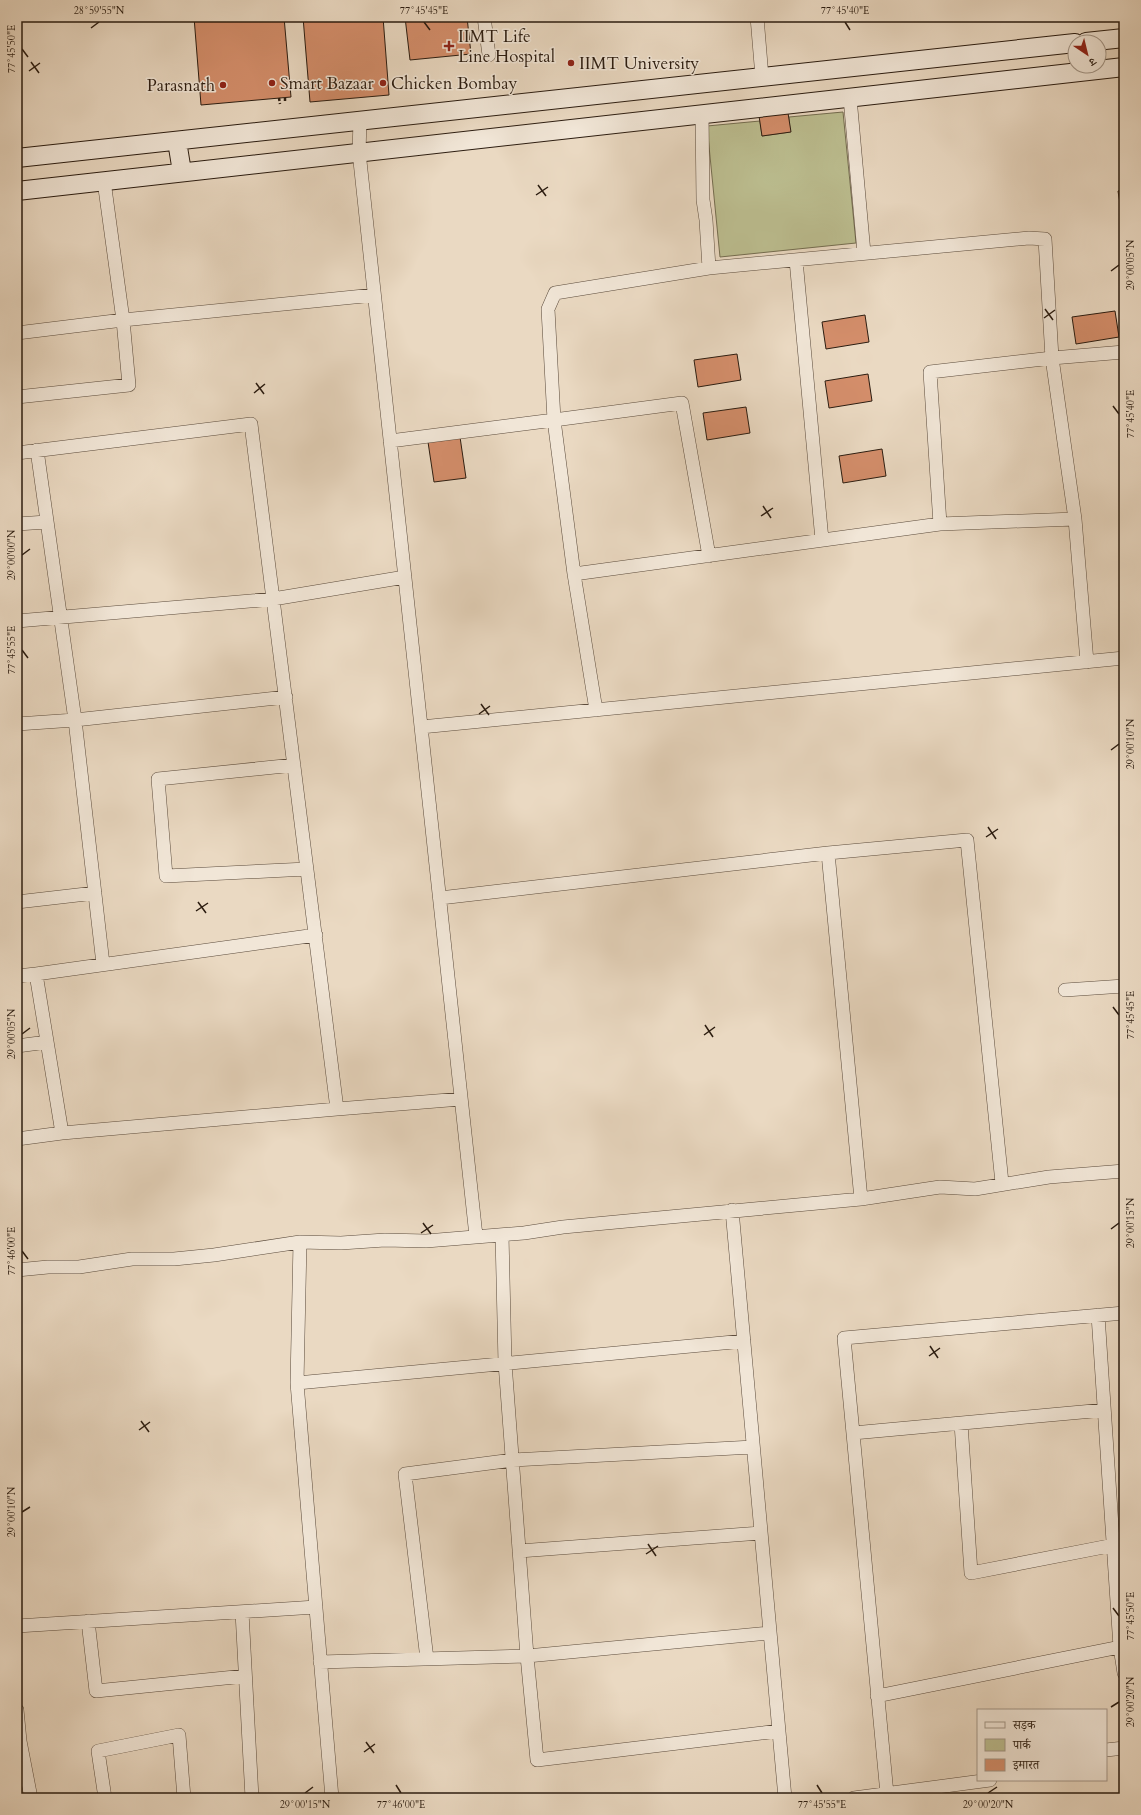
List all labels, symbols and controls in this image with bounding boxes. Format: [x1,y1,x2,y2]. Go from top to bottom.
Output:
text: 28°59'55"N [74,4,125,18]
text: 77°45'45"E [400,4,448,18]
text: 77°45'40"E [821,4,869,18]
text: 77°45'50"E [5,25,19,73]
place label: IIMT Life Line Hospital [458,25,556,68]
north arrow [1067,34,1107,74]
marker: IIMT Life Line Hospital [443,40,455,52]
place label: IIMT University [579,52,699,75]
text: उ [1085,53,1100,70]
marker: IIMT University [566,58,576,68]
place label: Smart Bazaar [280,72,375,95]
place label: Chicken Bombay [391,72,517,95]
place label: Parasnath [147,74,216,97]
marker: Smart Bazaar [267,78,277,88]
marker: Chicken Bombay [378,78,388,88]
marker: Parasnath [218,80,228,90]
text: 29°00'05"N [1124,239,1138,290]
text: 77°45'40"E [1124,390,1138,438]
text: 29°00'00"N [5,529,19,580]
text: 77°45'55"E [5,626,19,674]
text: 29°00'10"N [1124,718,1138,769]
text: 77°45'45"E [1124,991,1138,1039]
text: 29°00'05"N [5,1008,19,1059]
text: 29°00'15"N [1124,1197,1138,1248]
text: 77°46'00"E [5,1227,19,1275]
text: 29°00'10"N [5,1486,19,1537]
text: 77°45'50"E [1124,1592,1138,1640]
text: 29°00'20"N [1124,1676,1138,1727]
legend [977,1709,1107,1781]
text: सड़क [1012,1717,1037,1733]
text: पार्क [1012,1737,1032,1753]
text: इमारत [1012,1757,1040,1773]
text: 29°00'15"N [280,1798,331,1812]
text: 77°46'00"E [377,1798,425,1812]
text: 77°45'55"E [798,1798,846,1812]
text: 29°00'20"N [963,1798,1014,1812]

